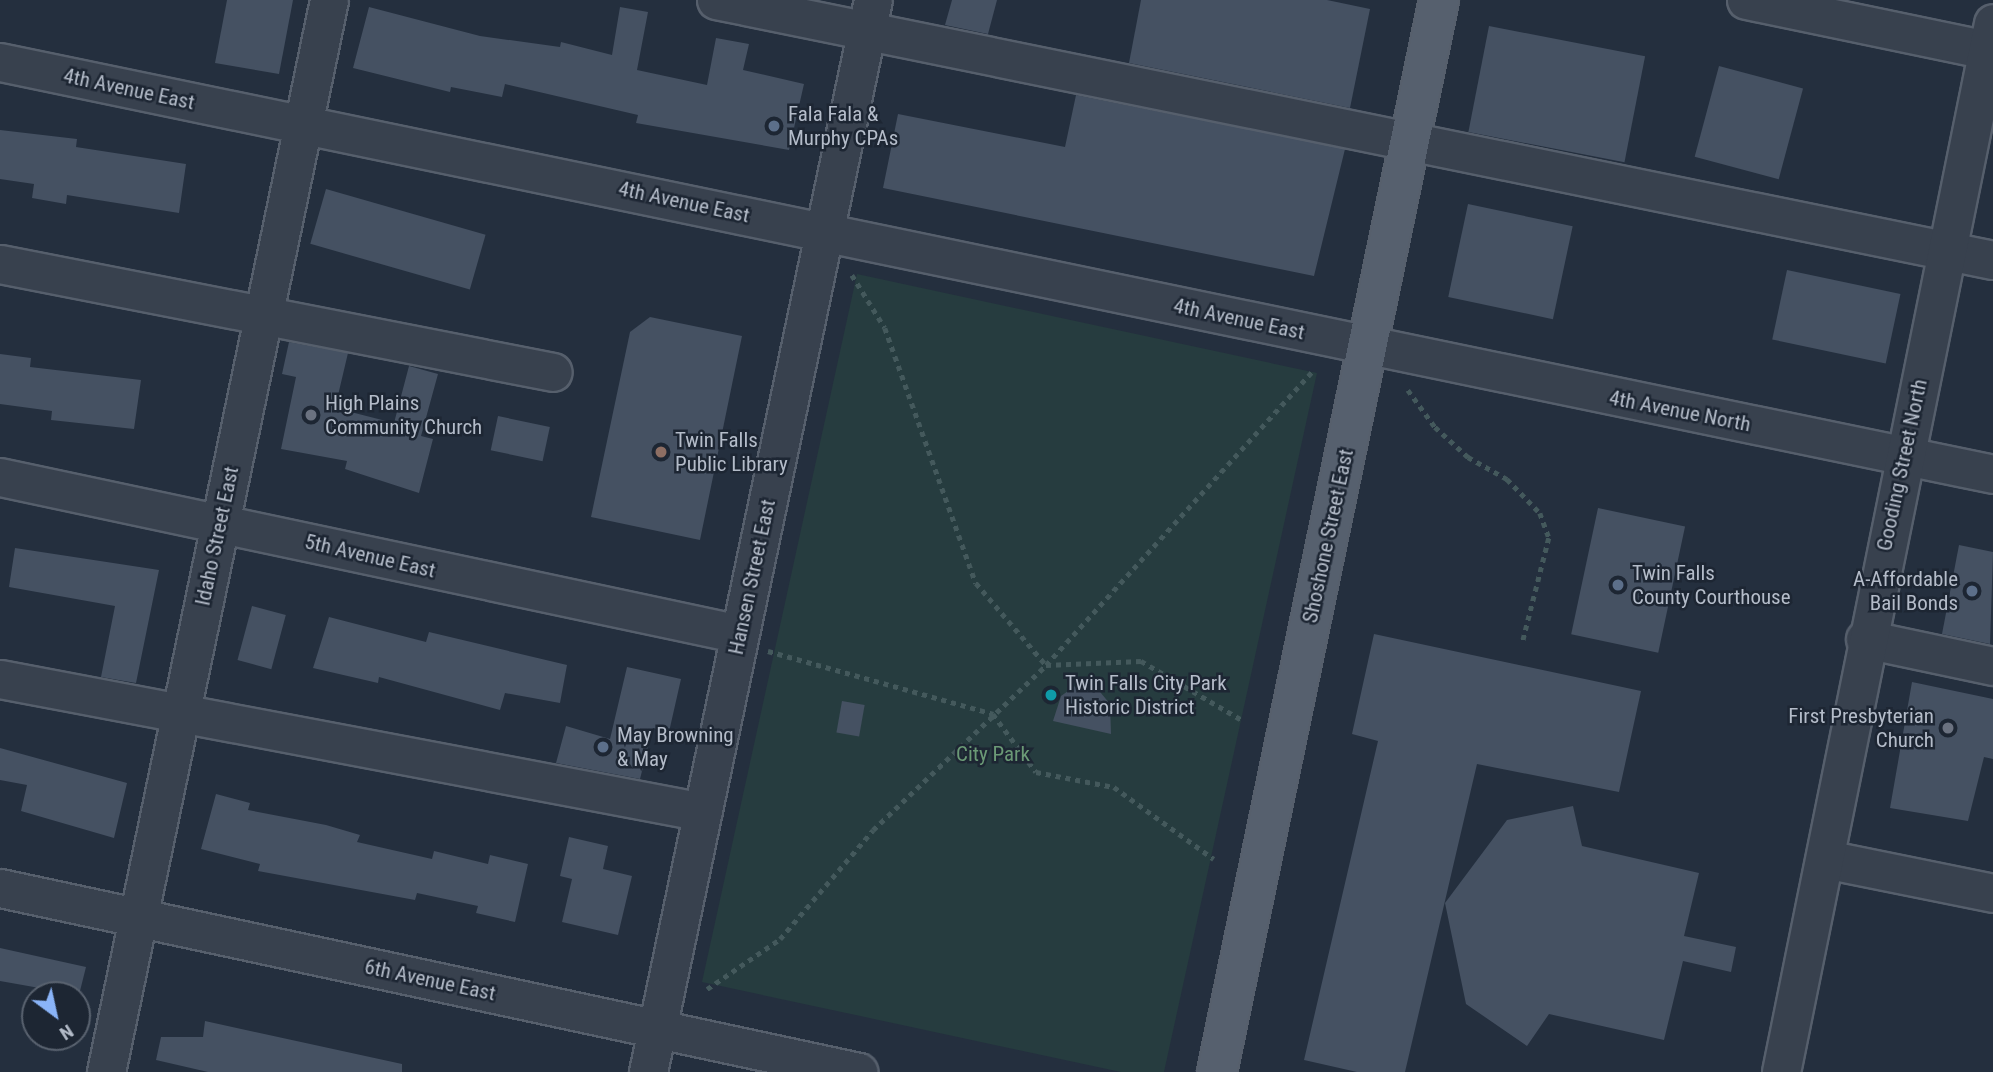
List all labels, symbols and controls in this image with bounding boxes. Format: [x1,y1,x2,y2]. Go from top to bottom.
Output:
street label: 4th Avenue East [61,63,197,115]
place label: Fala Fala & Murphy CPAs [788,101,898,151]
marker: Fala Fala & Murphy CPAs [766,118,782,134]
street label: 4th Avenue East [616,176,752,228]
street label: 4th Avenue East [1171,293,1307,345]
street label: Gooding Street North [1871,377,1933,553]
street label: 4th Avenue North [1607,385,1753,437]
place label: High Plains Community Church [325,390,482,440]
marker: High Plains Community Church [303,407,319,423]
place label: Twin Falls Public Library [675,427,788,477]
marker: Twin Falls Public Library [653,444,669,460]
street label: Shoshone Street East [1297,447,1359,625]
street label: Idaho Street East [190,464,244,608]
street label: Hansen Street East [723,497,781,657]
street label: 5th Avenue East [302,529,438,583]
place label: Twin Falls County Courthouse [1632,560,1791,610]
place label: A-Affordable Bail Bonds [1853,566,1958,616]
marker: Twin Falls County Courthouse [1610,577,1626,593]
marker: A-Affordable Bail Bonds [1964,583,1980,599]
place label: Twin Falls City Park Historic District [1065,670,1227,720]
marker: Twin Falls City Park Historic District [1043,687,1059,703]
place label: First Presbyterian Church [1788,703,1934,753]
marker: First Presbyterian Church [1940,720,1956,736]
place label: May Browning & May [617,722,734,772]
marker: May Browning & May [595,739,611,755]
park label: City Park [956,741,1030,767]
street label: 6th Avenue East [362,954,498,1006]
north arrow [21,981,91,1051]
text: N [55,1020,78,1045]

